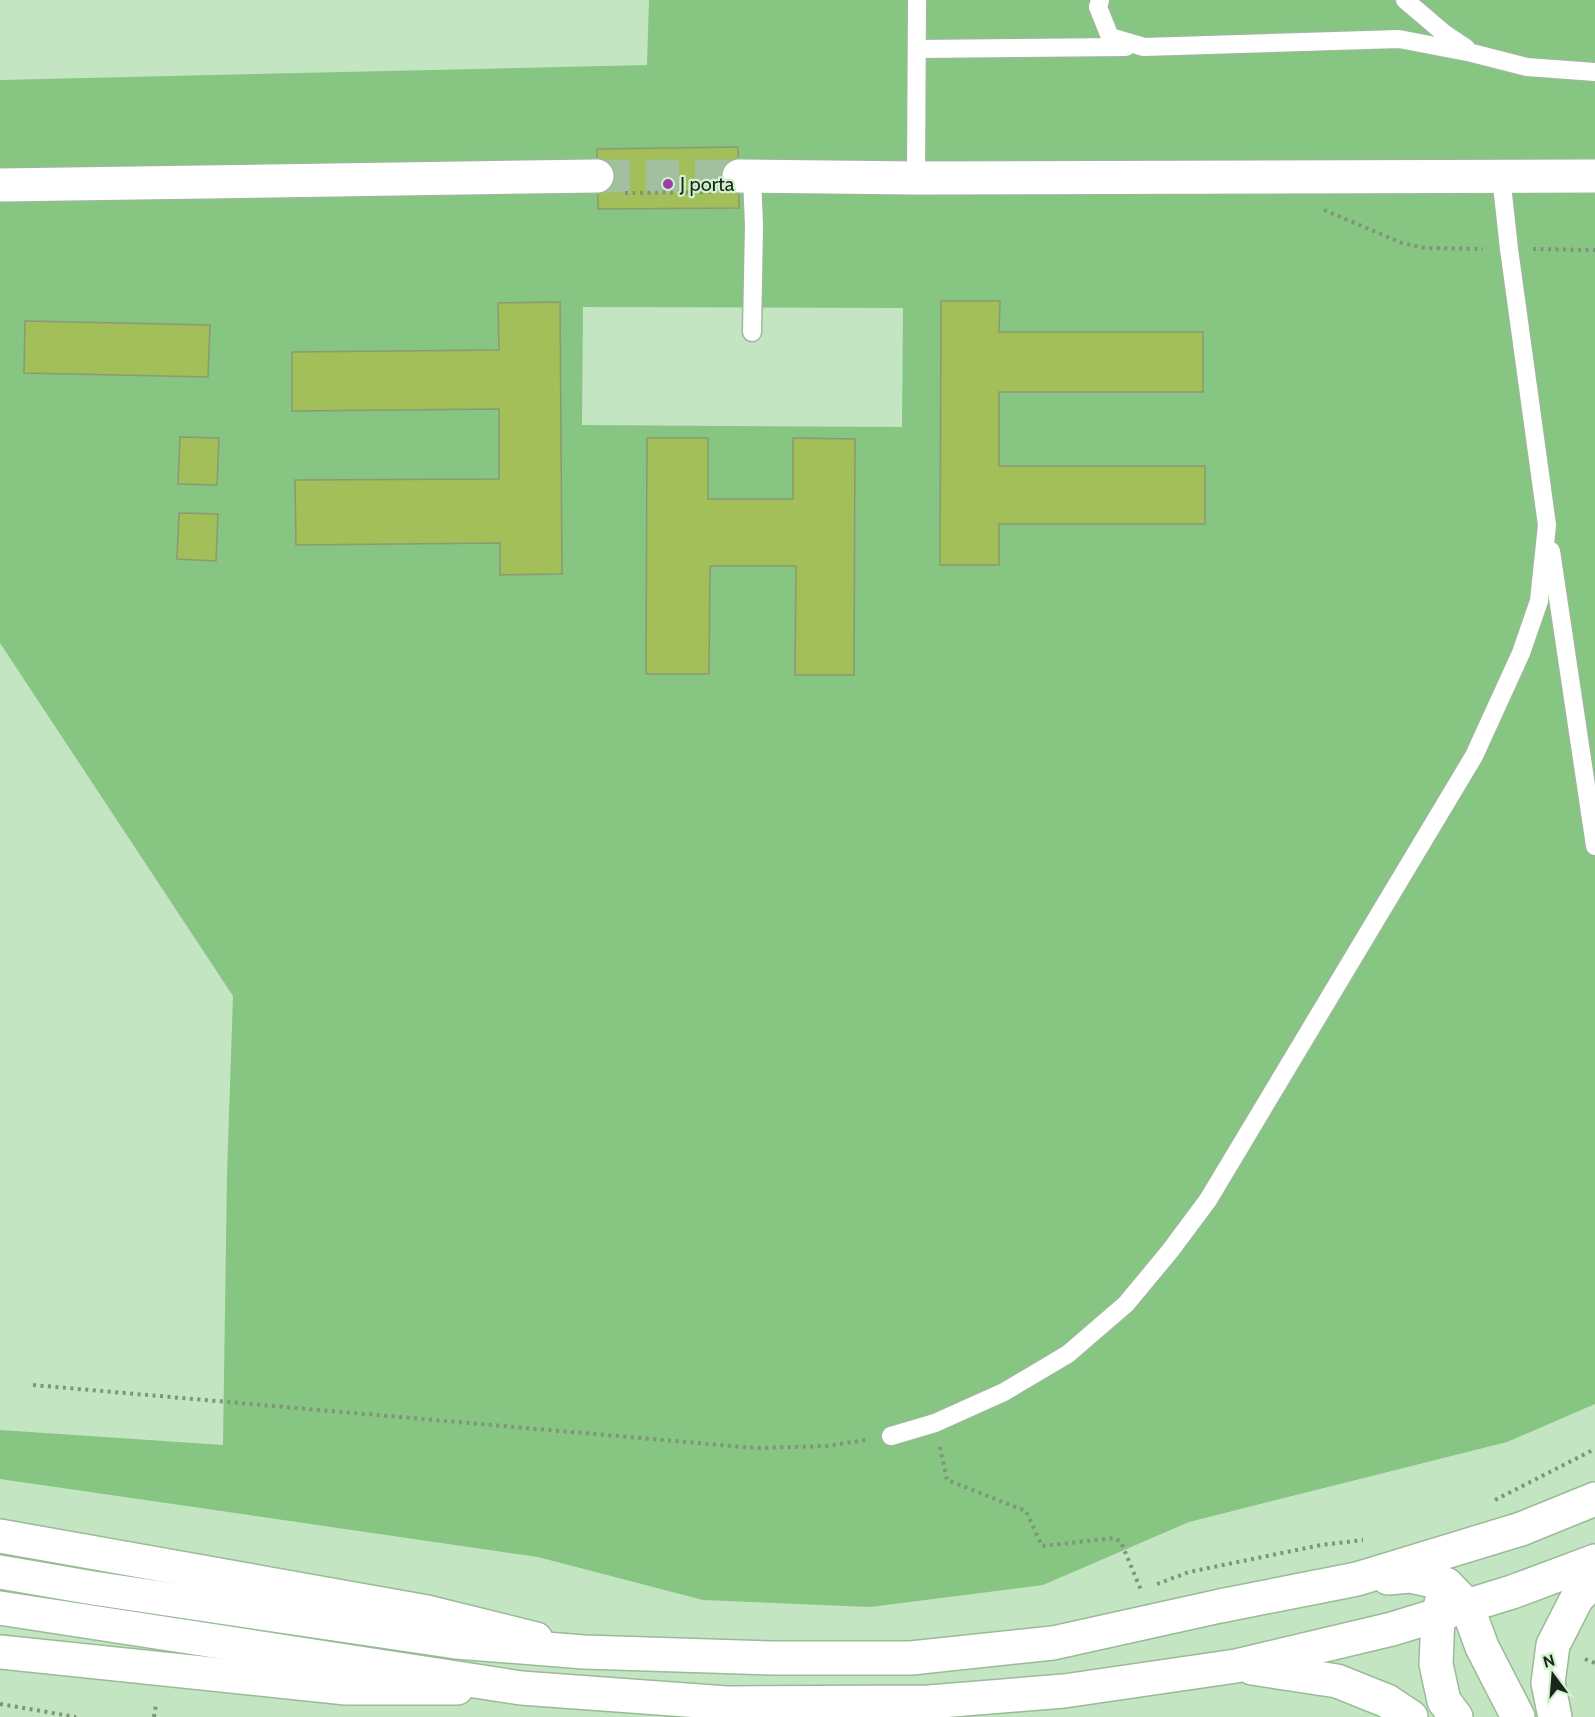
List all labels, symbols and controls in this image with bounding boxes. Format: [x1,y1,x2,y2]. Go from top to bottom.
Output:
place label: J porta [679,172,735,196]
marker: J porta [661,177,675,191]
north arrow [1523,1645,1583,1705]
text: N [1541,1650,1557,1672]

